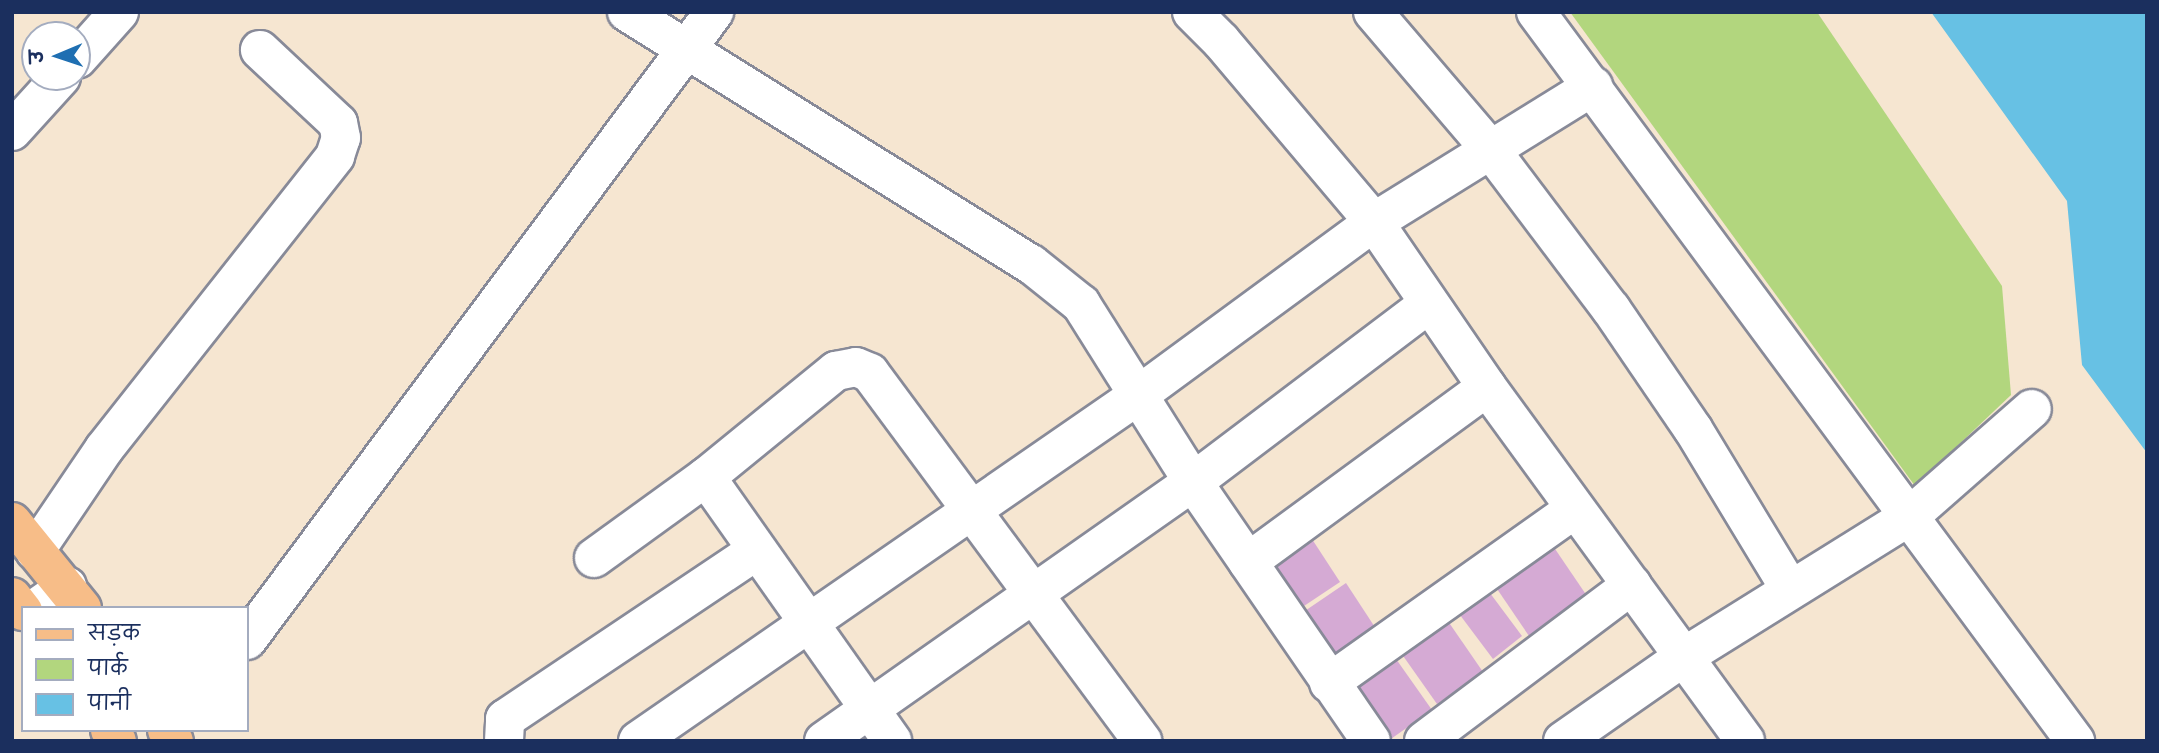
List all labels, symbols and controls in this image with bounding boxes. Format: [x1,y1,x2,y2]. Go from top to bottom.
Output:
north arrow [21,21,91,91]
text: उ [25,50,48,63]
legend [21,606,248,732]
text: सड़क [88,620,140,645]
text: पार्क [88,655,128,680]
text: पानी [88,690,131,715]

